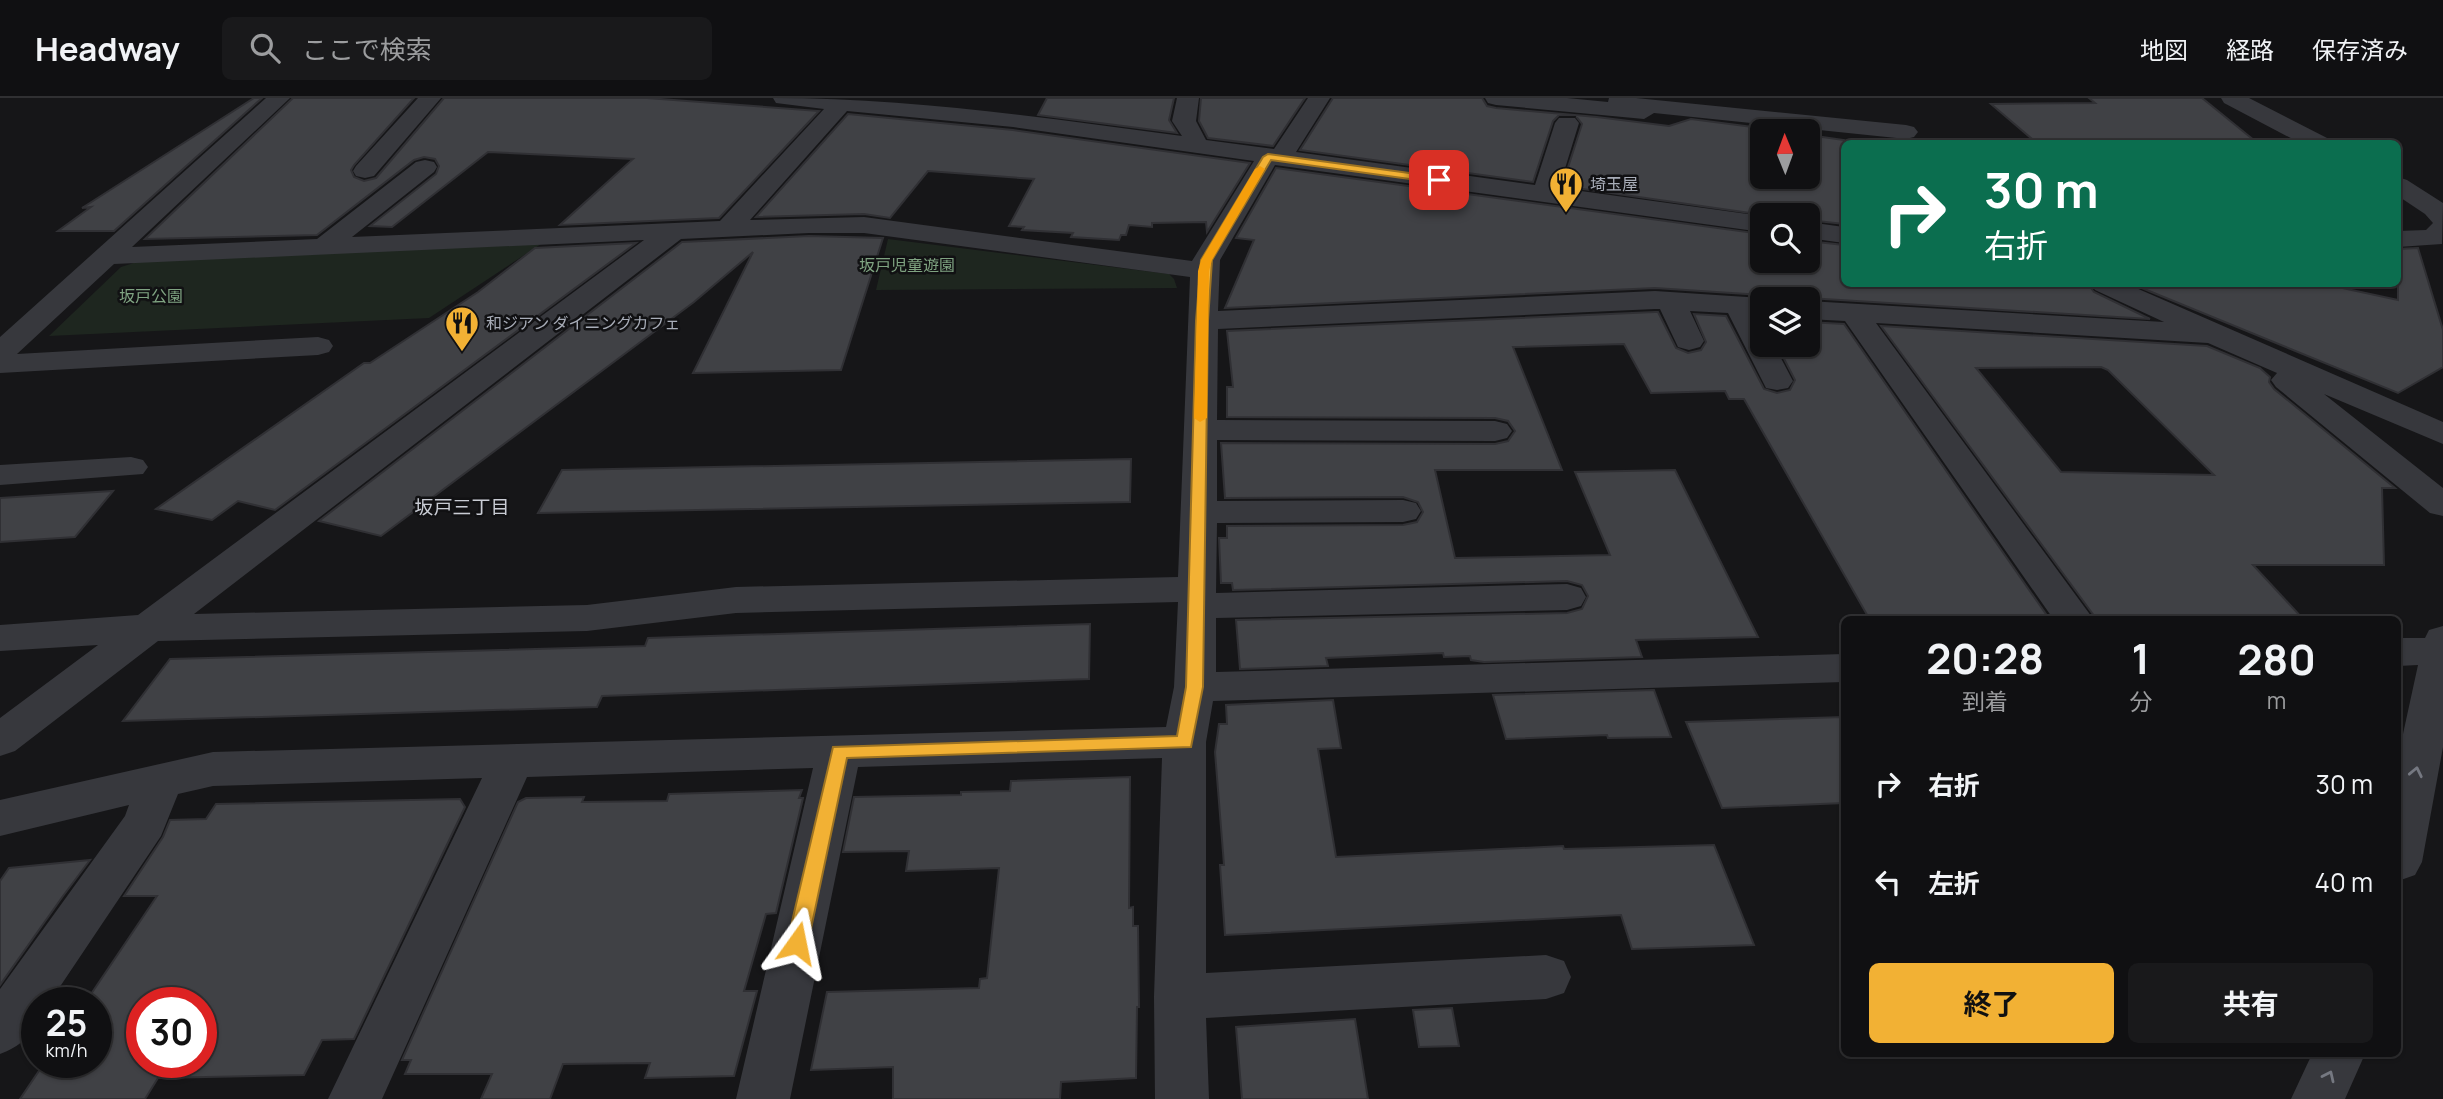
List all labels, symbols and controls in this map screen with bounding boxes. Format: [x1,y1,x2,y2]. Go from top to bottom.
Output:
search box [222,17,712,80]
text: Headway [35,26,180,71]
icon: search [246,29,284,67]
text: ここで検索 [302,31,432,67]
text: 地図 [2140,33,2188,66]
text: 経路 [2226,33,2274,66]
text: 保存済み [2312,33,2408,66]
north arrow [1750,119,1820,189]
map controls [1750,119,1820,357]
pin [1409,150,1469,210]
text: 30 m [1984,156,2099,223]
icon: arrive [1420,161,1458,199]
restaurant icon: 埼玉屋 [1547,165,1585,214]
icon: right [1869,168,1960,259]
place label: 埼玉屋 [1590,173,1638,195]
button: search [1750,203,1820,273]
text: 右折 [1984,223,2048,267]
park label: 坂戸児童遊園 [859,254,955,276]
park label: 坂戸公園 [119,285,183,307]
button: layers [1750,287,1820,357]
restaurant icon: 和ジアン ダイニングカフェ [443,304,481,353]
place label: 和ジアン ダイニングカフェ [486,312,681,334]
district label: 坂戸三丁目 [414,494,510,520]
text: 20:28 [1926,629,2044,687]
text: 1 [2131,629,2150,687]
text: 280 [2237,630,2316,688]
text: m [2267,684,2286,716]
text: 到着 [1962,685,2008,717]
text: 分 [2129,685,2152,717]
icon: right [1869,765,1907,803]
text: 30 m [2316,766,2373,802]
one-way arrow [2408,766,2423,778]
text: 右折 [1928,767,1980,803]
icon: left [1869,863,1907,901]
text: 40 m [2315,864,2373,900]
text: 左折 [1928,865,1980,901]
position arrow [760,906,834,980]
button: 終了 [1869,963,2114,1043]
button: 共有 [2128,963,2373,1043]
speed limit sign: 30 [126,987,217,1078]
text: 25 [46,999,87,1047]
text: km/h [46,1038,87,1062]
one-way arrow [2321,1071,2335,1083]

